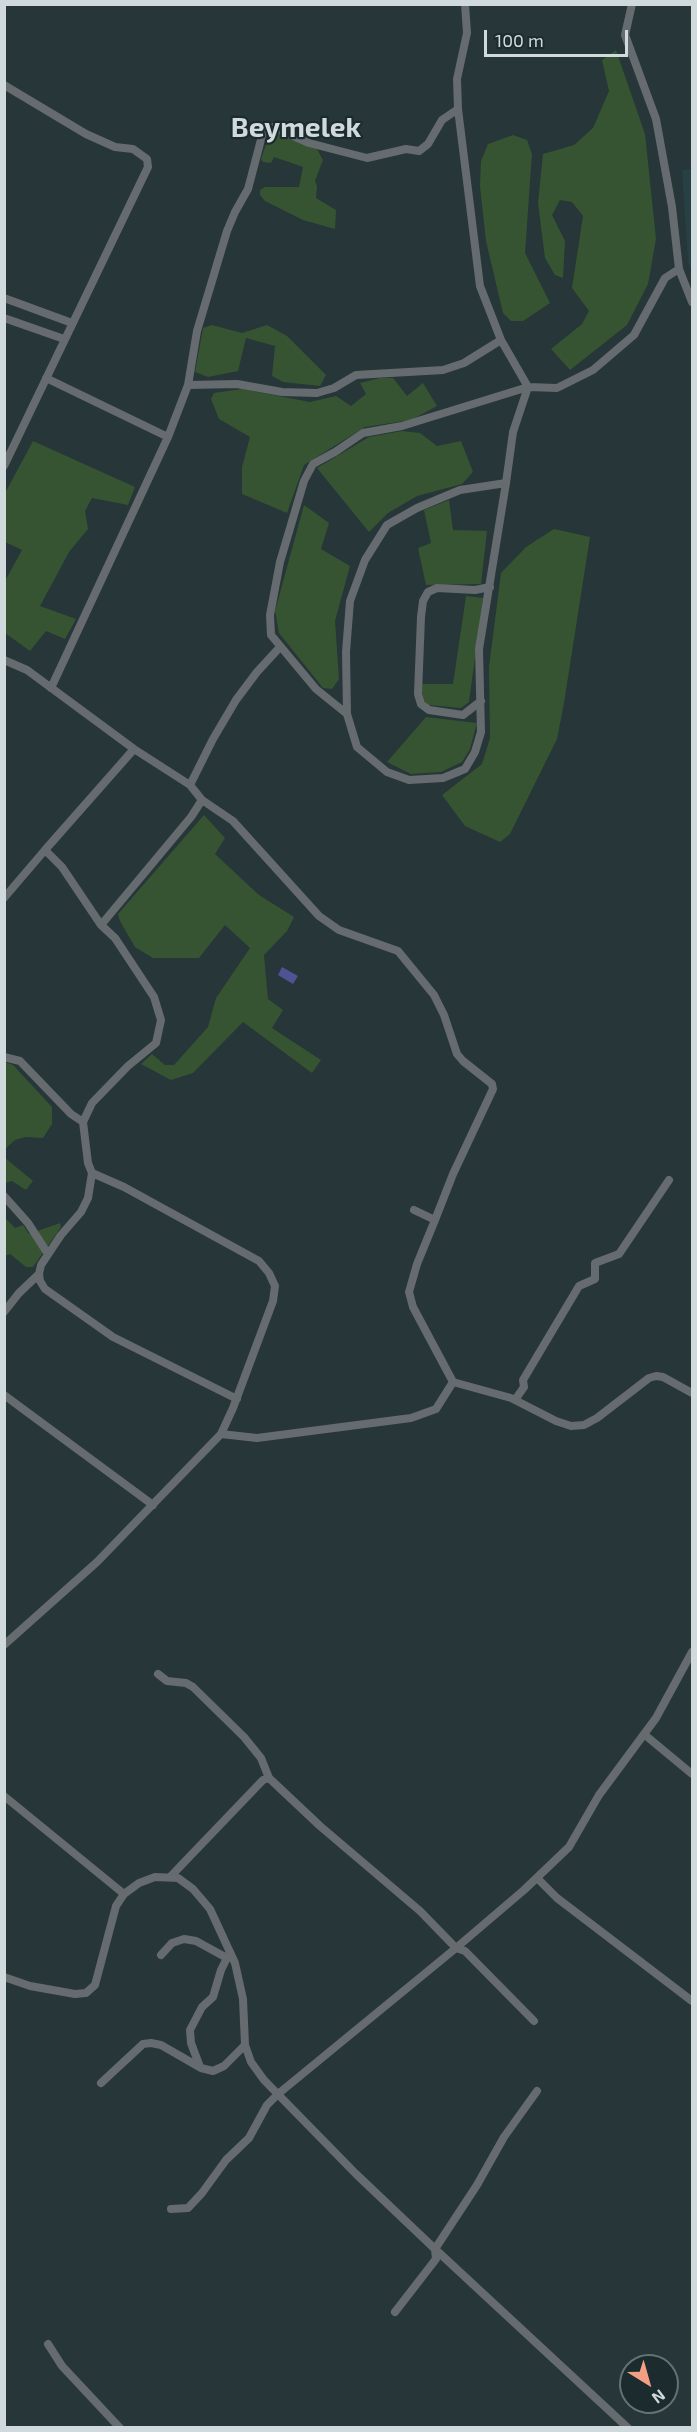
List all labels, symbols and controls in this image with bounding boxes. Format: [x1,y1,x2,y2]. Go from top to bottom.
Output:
scale bar [487,18,631,56]
text: 100 m [495,29,544,51]
district label: Beymelek [231,111,361,145]
north arrow [619,2354,679,2414]
text: N [649,2386,669,2408]

